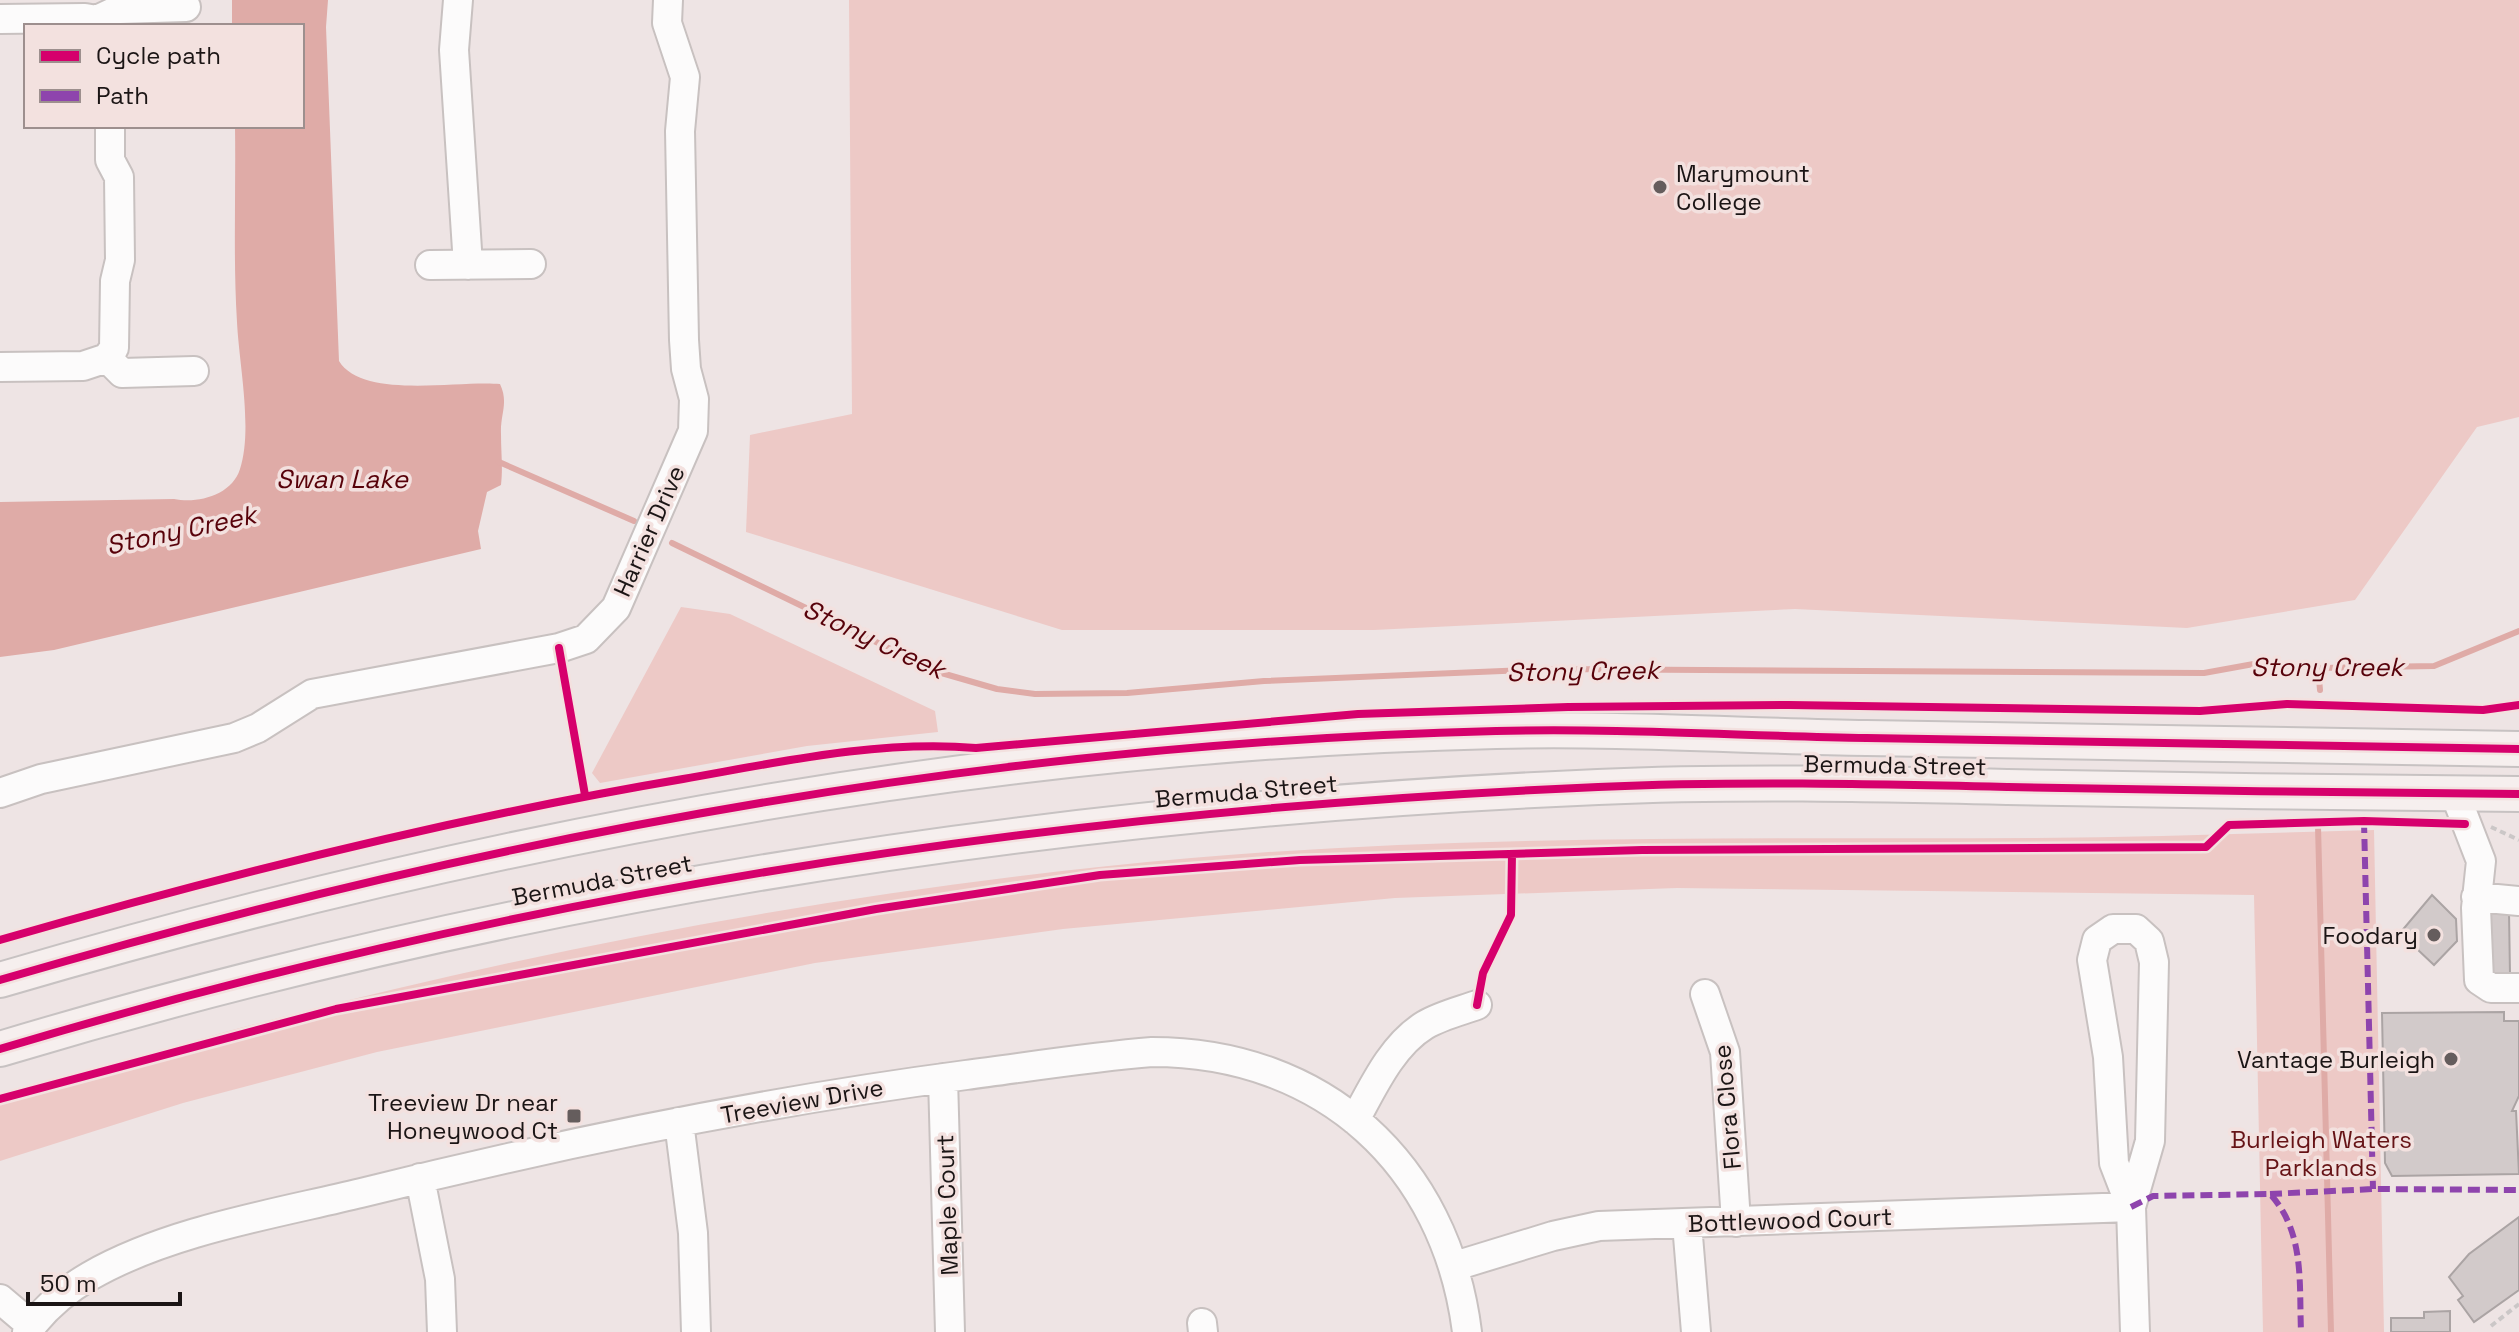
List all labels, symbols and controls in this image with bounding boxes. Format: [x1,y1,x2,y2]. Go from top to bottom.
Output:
legend [24,24,304,128]
text: Cycle path [96,40,221,71]
text: Path [96,80,149,111]
place label: Marymount College [1676,158,1810,217]
marker: Marymount College [1651,178,1669,196]
street label: Harrier Drive [606,461,692,601]
water label: Swan Lake [276,462,410,496]
water label: Stony Creek [103,497,262,562]
water label: Stony Creek [798,591,953,688]
water label: Stony Creek [2251,650,2406,684]
water label: Stony Creek [1506,653,1663,689]
street label: Bermuda Street [1803,748,1987,782]
street label: Bermuda Street [1153,768,1339,814]
street label: Bermuda Street [509,847,695,913]
place label: Foodary [2323,920,2418,951]
marker: Foodary [2425,926,2443,944]
street label: Flora Close [1706,1043,1748,1171]
place label: Vantage Burleigh [2237,1044,2435,1075]
marker: Vantage Burleigh [2442,1050,2460,1068]
street label: Treeview Drive [718,1071,886,1131]
place label: Treeview Dr near Honeywood Ct [368,1087,558,1146]
marker: Treeview Dr near Honeywood Ct [565,1107,583,1125]
park label: Burleigh Waters Parklands [2230,1124,2412,1183]
street label: Maple Court [929,1134,965,1276]
street label: Bottlewood Court [1687,1201,1893,1239]
scale bar [28,1256,180,1306]
text: 50 m [40,1268,97,1299]

